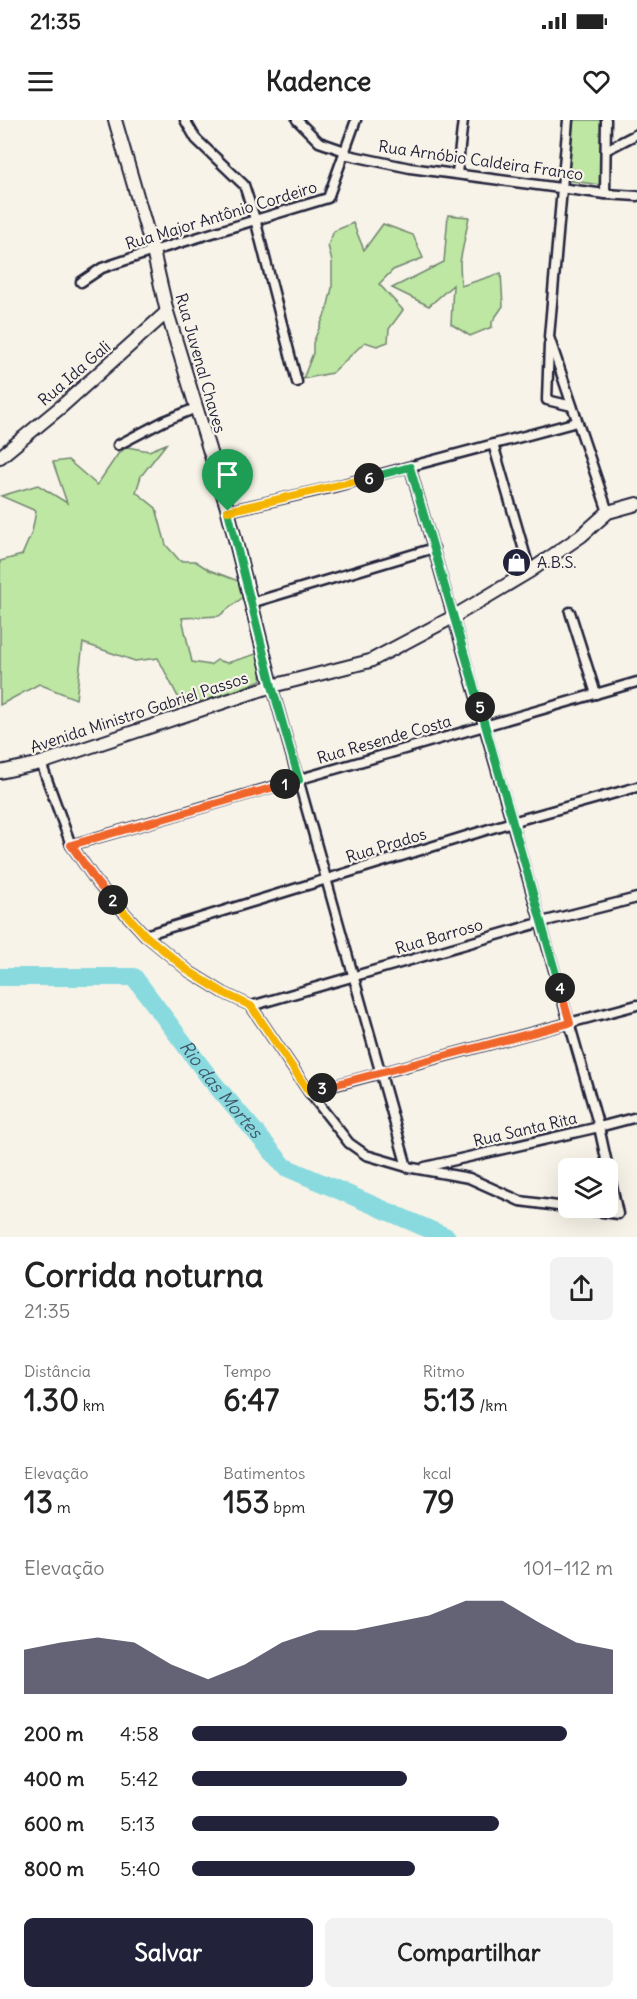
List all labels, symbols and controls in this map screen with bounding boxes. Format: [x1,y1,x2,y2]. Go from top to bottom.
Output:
text: 21:35 [30,7,81,35]
text: Kadence [266,64,371,98]
icon: menu [24,65,57,98]
icon: heart [580,65,613,98]
street label: Rua Arnóbio Caldeira Franco [377,136,585,184]
street label: Rua Major Antônio Cordeiro [123,176,319,254]
street label: Rua Juvenal Chaves [171,291,231,435]
street label: Rua Ida Gali [34,336,114,410]
pin [202,449,253,511]
icon: arrive [211,458,244,491]
pin: 6 [354,463,384,493]
text: 6 [364,468,374,488]
shop icon: A.B.S. [500,546,532,578]
place label: A.B.S. [537,552,577,572]
street label: Avenida Ministro Gabriel Passos [28,667,250,757]
pin: 5 [465,692,495,722]
text: 5 [475,697,485,717]
street label: Rua Resende Costa [314,710,454,768]
pin: 1 [270,769,300,799]
text: 1 [282,774,288,794]
street label: Rua Prados [343,823,429,867]
pin: 2 [98,885,128,915]
text: 2 [109,890,117,910]
street label: Rua Barroso [393,914,485,958]
pin: 4 [545,973,575,1003]
text: 4 [555,978,565,998]
water label: Rio das Mortes [175,1036,269,1144]
pin: 3 [307,1073,337,1103]
text: 3 [317,1078,327,1098]
street label: Rua Santa Rita [471,1107,579,1151]
map controls [558,1158,618,1218]
button: layers [558,1158,618,1218]
text: Corrida noturna [24,1254,264,1296]
button: share [550,1257,613,1320]
text: 21:35 [24,1298,70,1323]
text: Distância [24,1361,91,1381]
text: Tempo [223,1361,271,1381]
text: Ritmo [423,1361,465,1381]
text: 1.30 [24,1381,79,1419]
text: 6:47 [223,1381,279,1419]
text: 5:13 [423,1381,476,1419]
text: km [79,1395,105,1415]
text: /km [476,1395,507,1415]
text: Elevação [24,1463,88,1483]
text: Batimentos [223,1463,305,1483]
text: kcal [423,1463,451,1483]
text: 13 [24,1483,53,1521]
text: 153 [223,1483,270,1521]
text: 79 [423,1483,455,1521]
text: m [53,1497,71,1517]
text: bpm [270,1497,305,1517]
text: Elevação [24,1555,105,1580]
text: 101–112 m [523,1555,613,1580]
text: 200 m [24,1721,84,1746]
text: 4:58 [120,1721,159,1746]
text: 400 m [24,1766,84,1791]
text: 5:42 [120,1766,159,1791]
text: 600 m [24,1811,84,1836]
text: 5:13 [120,1811,155,1836]
text: 800 m [24,1856,84,1881]
text: 5:40 [120,1856,161,1881]
button: Salvar [24,1918,313,1987]
button: Compartilhar [325,1918,613,1987]

